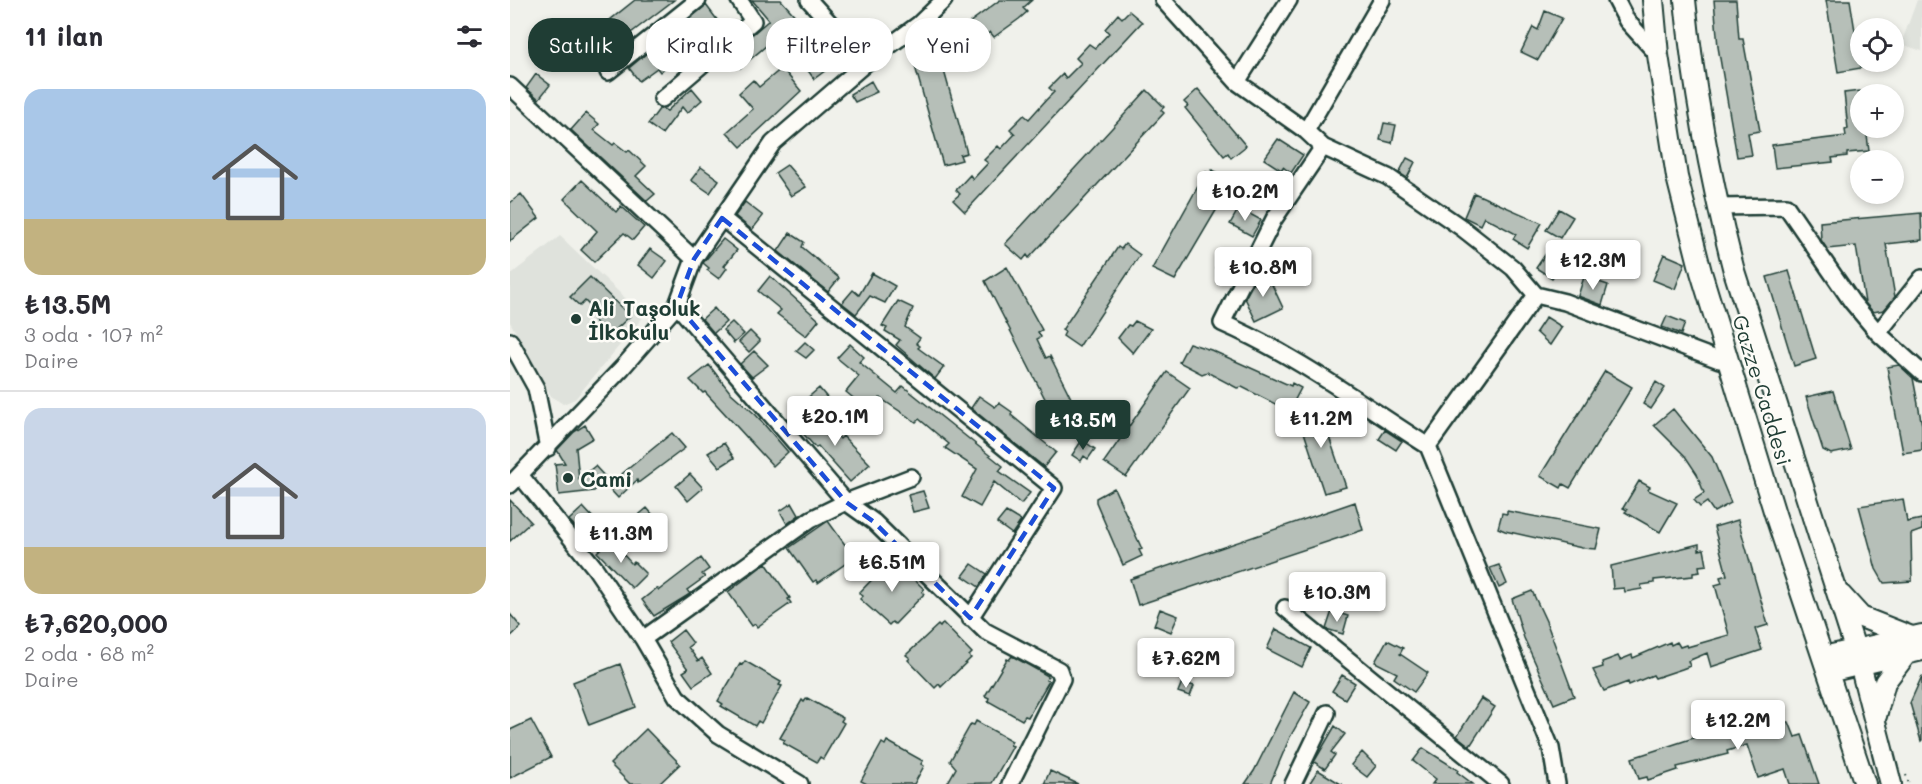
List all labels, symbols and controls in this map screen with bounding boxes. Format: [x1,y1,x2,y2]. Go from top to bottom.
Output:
chip: Satılık [528,18,634,72]
chip: Kiralık [646,18,754,72]
chip: Filtreler [766,18,893,72]
chip: Yeni [905,18,991,72]
map controls [1850,18,1904,204]
button: locate [1850,18,1904,72]
text: 11 ilan [24,19,103,53]
icon: filters [453,20,486,53]
button: + [1850,84,1904,138]
icon: home [201,128,309,236]
button: − [1850,150,1904,204]
pin: ₺10.2M [1196,171,1294,222]
text: ₺10.2M [1211,177,1279,203]
pin: ₺12.3M [1544,240,1642,291]
text: ₺12.3M [1560,246,1626,272]
pin: ₺10.8M [1214,247,1312,298]
text: ₺10.8M [1229,253,1297,279]
text: ₺13.5M [24,287,112,321]
place label: Ali Taşoluk İlkokulu [588,294,701,345]
street label: Gazze Caddesi [1727,311,1799,469]
marker: Ali Taşoluk İlkokulu [569,312,583,326]
text: 3 oda · 107 m² [24,321,163,347]
text: Daire [24,347,79,373]
pin: ₺20.1M [786,396,884,447]
pin: ₺11.2M [1272,398,1370,449]
pin: ₺13.5M [1034,400,1132,451]
text: ₺20.1M [801,402,869,428]
text: ₺11.2M [1289,404,1353,430]
text: ₺13.5M [1049,406,1117,432]
icon: home [201,447,309,555]
place label: Cami [580,465,632,492]
marker: Cami [561,471,575,485]
pin: ₺11.3M [572,513,670,564]
text: ₺11.3M [589,519,653,545]
pin: ₺6.51M [843,542,941,593]
text: ₺6.51M [858,548,926,574]
pin: ₺10.3M [1288,572,1386,623]
text: ₺10.3M [1303,578,1371,604]
text: ₺7,620,000 [24,606,168,640]
pin: ₺7.62M [1137,638,1235,689]
text: 2 oda · 68 m² [24,640,154,666]
text: ₺7.62M [1151,644,1221,670]
text: Daire [24,666,79,692]
pin: ₺12.2M [1689,700,1787,751]
text: ₺12.2M [1705,706,1771,732]

